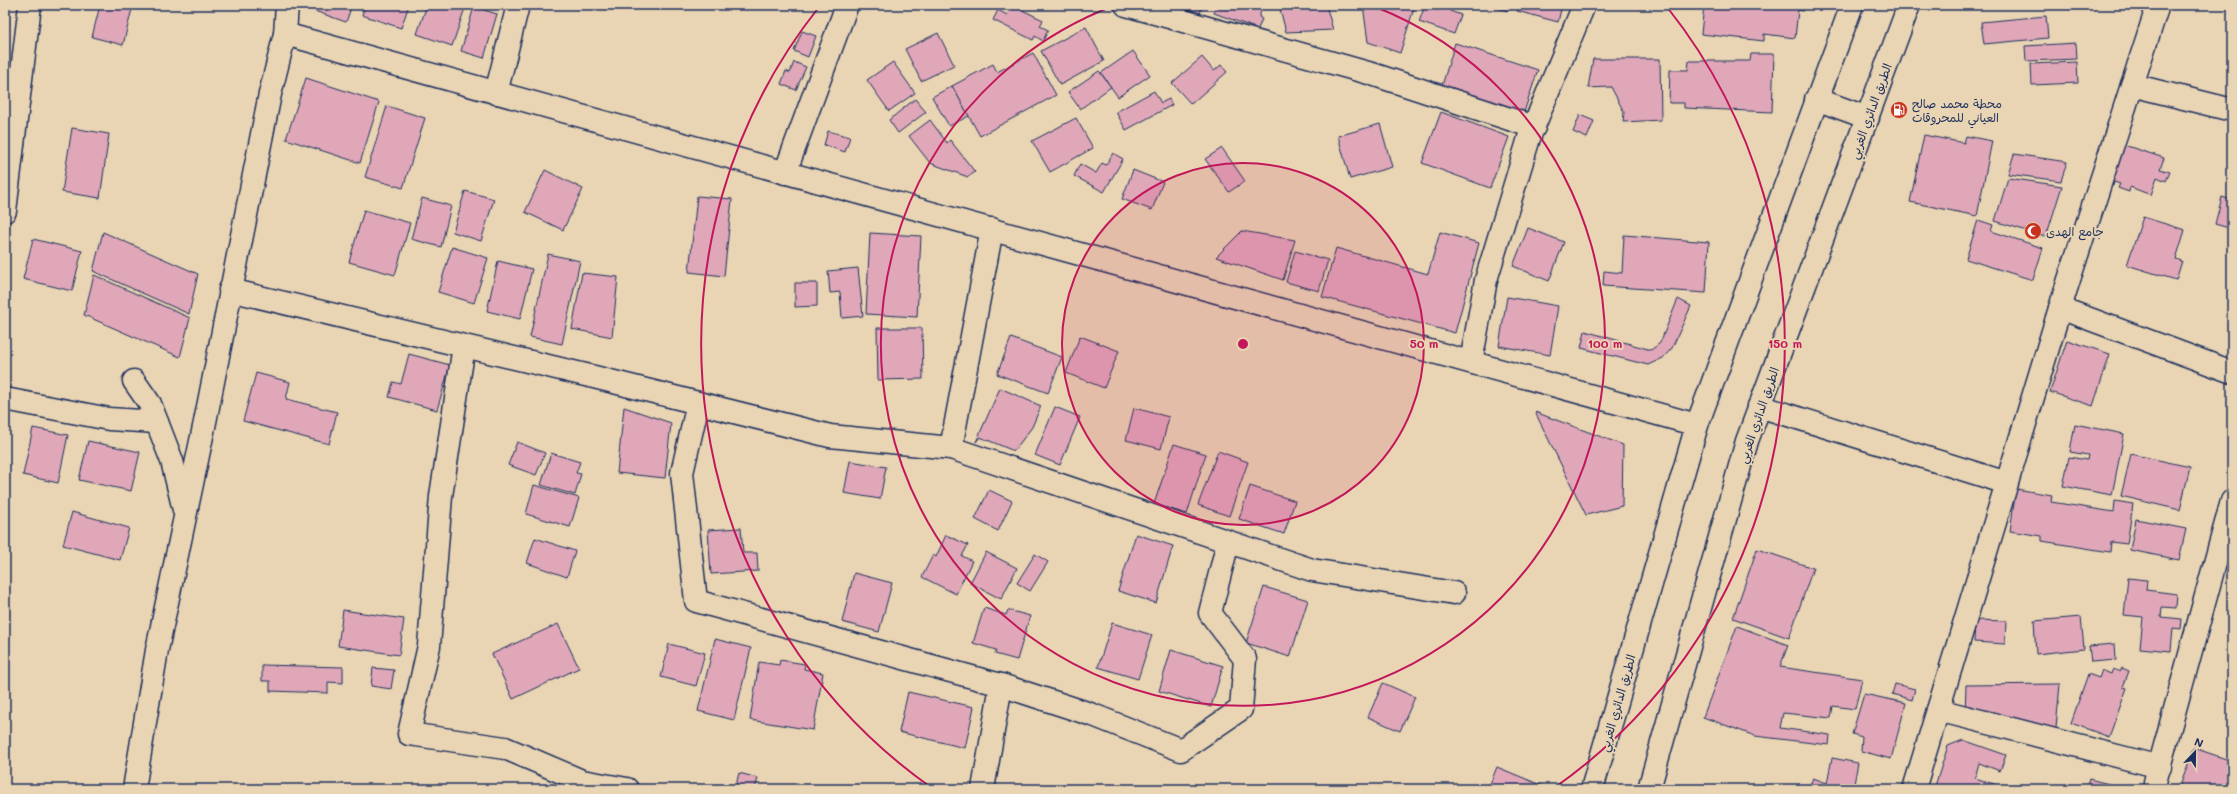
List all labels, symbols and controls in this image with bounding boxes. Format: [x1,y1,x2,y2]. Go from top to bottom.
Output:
street label: الطريق الدائري الغربي [1845,61,1899,162]
place label: محطة محمد صالح العياني للمحروقات [1912,95,2002,129]
fuel station icon: محطة محمد صالح العياني للمحروقات [1889,100,1909,120]
mosque icon: جامع الهدى [2023,221,2043,241]
place label: جامع الهدى [2046,223,2104,241]
text: 50 m [1410,335,1438,351]
text: 100 m [1588,335,1622,351]
text: 150 m [1768,335,1802,351]
centre of rings [1236,337,1250,351]
street label: الطريق الدائري الغربي [1734,365,1786,467]
street label: الطريق الدائري الغربي [1595,652,1642,755]
north arrow [2175,732,2215,772]
text: N [2192,734,2206,751]

